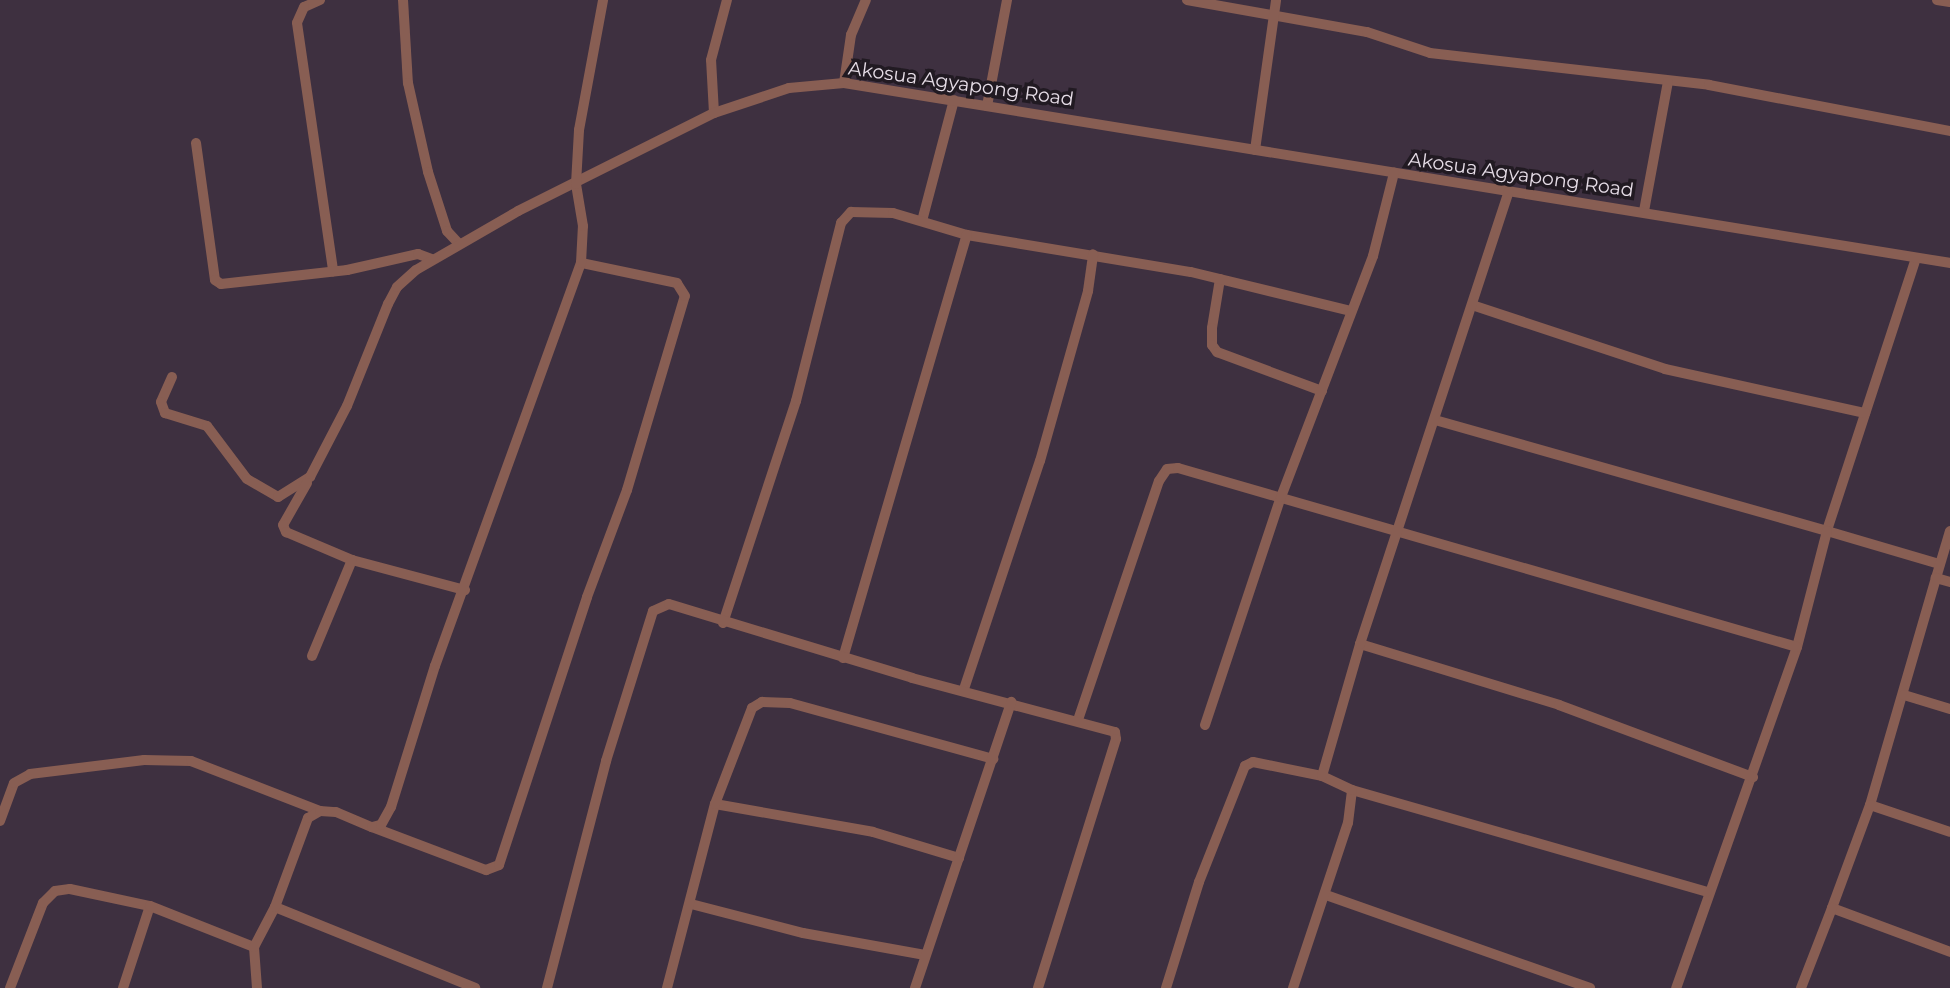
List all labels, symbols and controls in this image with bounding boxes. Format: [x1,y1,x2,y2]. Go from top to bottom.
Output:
street label: Akosua Agyapong Road [847,57,1075,111]
street label: Akosua Agyapong Road [1407,148,1635,202]

